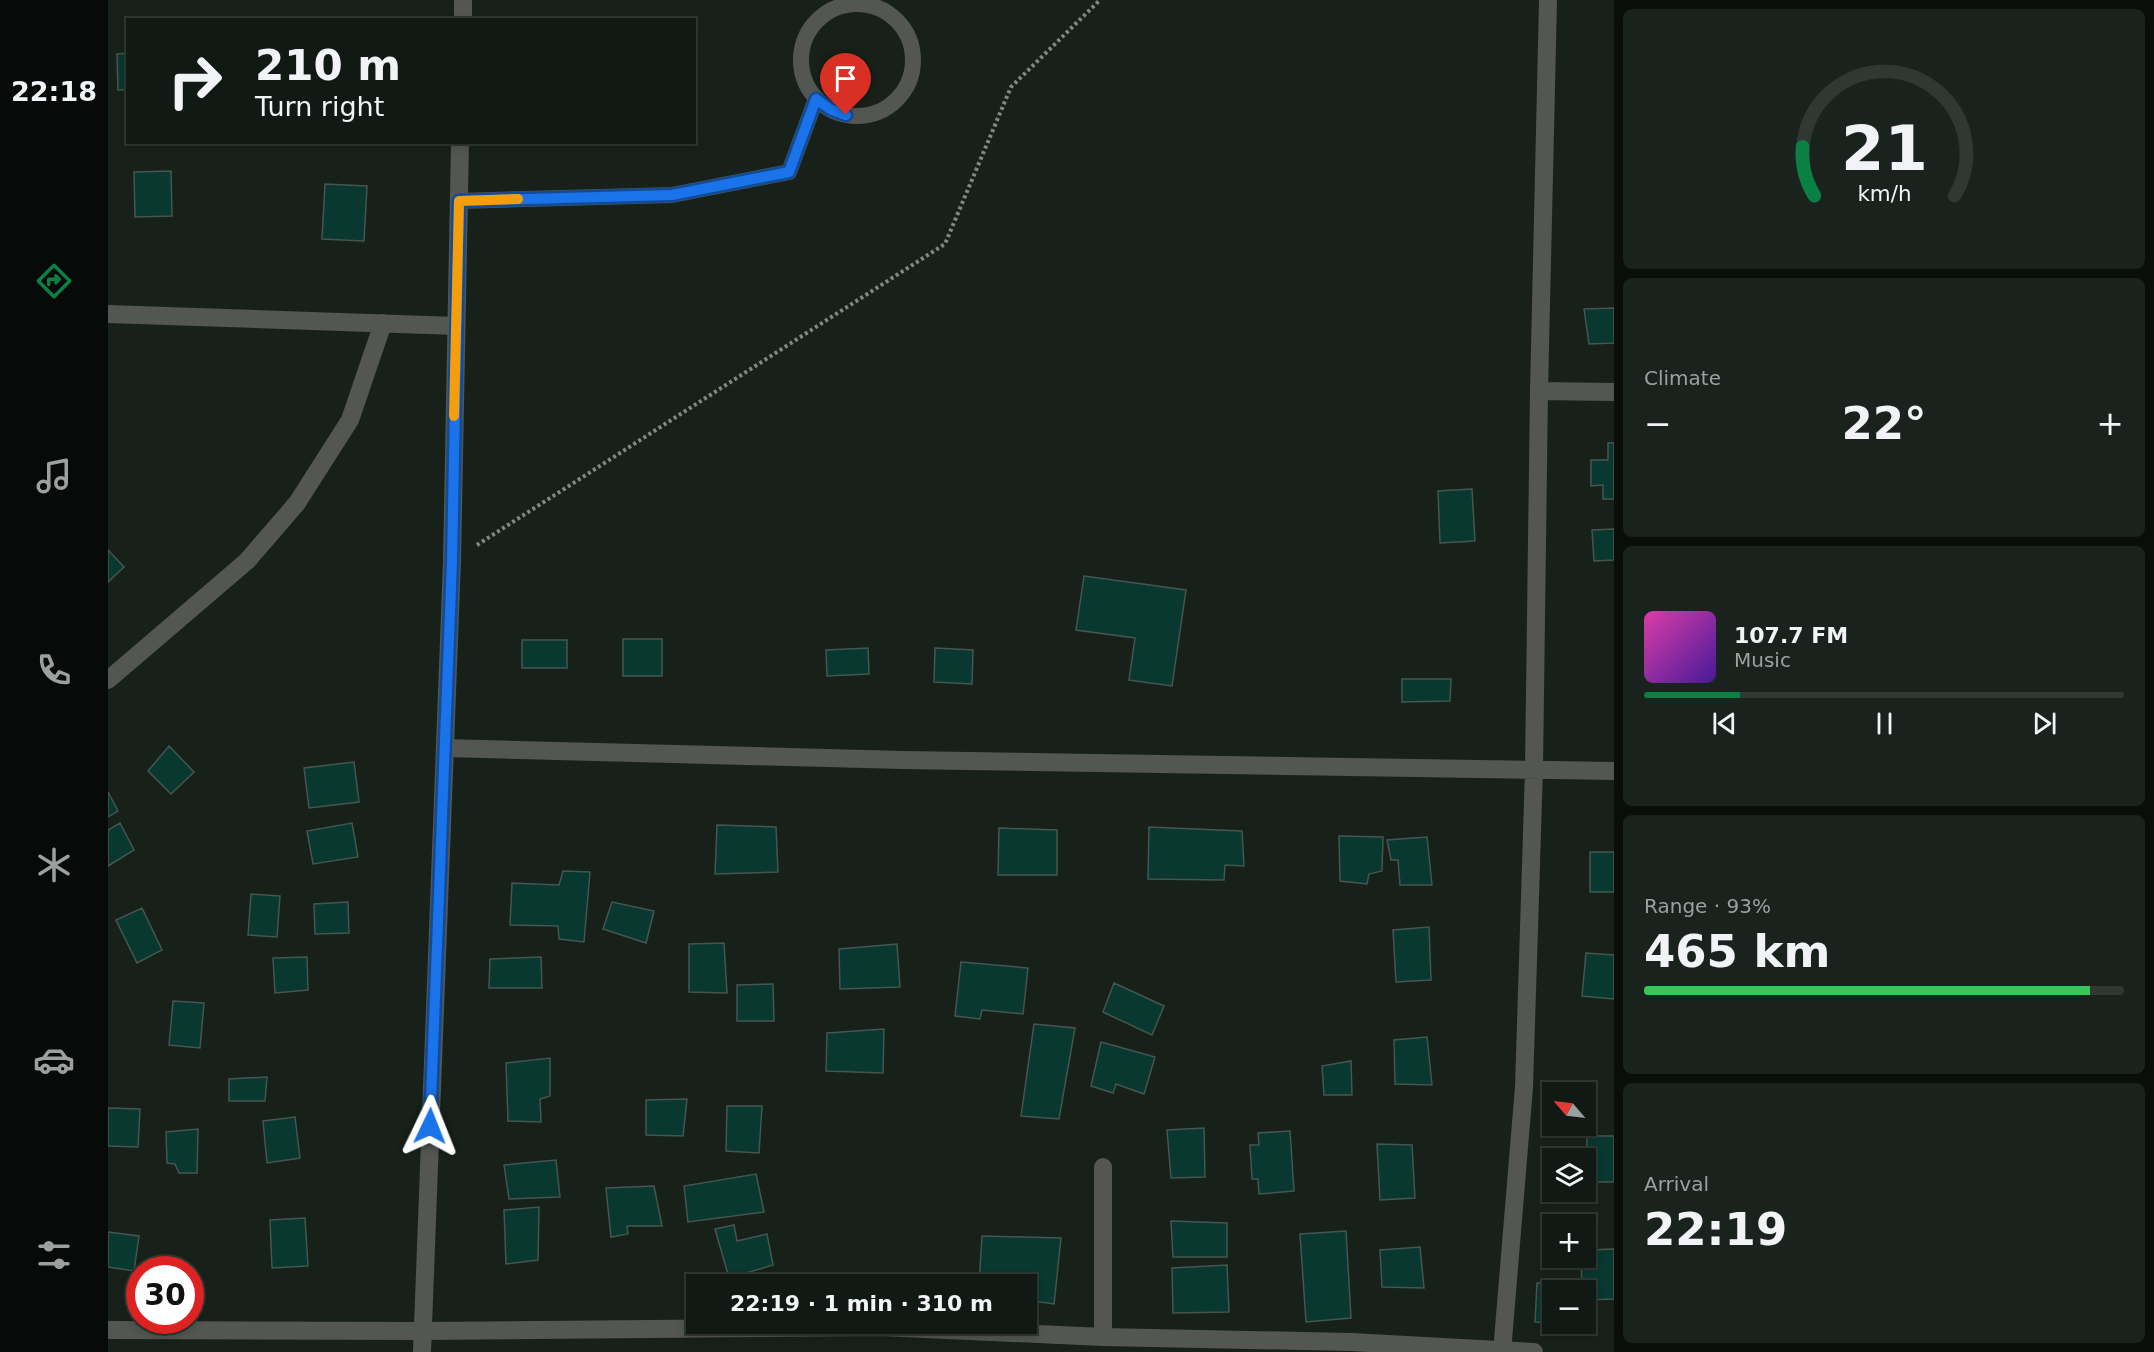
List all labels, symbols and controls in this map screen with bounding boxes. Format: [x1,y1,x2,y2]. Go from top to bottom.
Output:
text: 210 m [255,41,401,90]
icon: right [156,42,234,120]
pin [820,53,871,115]
icon: arrive [829,62,862,95]
text: 22:18 [11,76,97,107]
text: Turn right [255,91,384,122]
text: 21 [1841,112,1927,185]
text: km/h [1857,181,1911,206]
icon: directions [33,260,75,302]
text: Climate [1644,366,1721,390]
text: 22° [1841,397,1927,450]
text: − [1644,404,1672,443]
text: + [2096,404,2124,443]
icon: music [33,455,75,497]
text: 107.7 FM [1734,623,1848,648]
text: Music [1734,648,1791,672]
icon: phone [33,649,75,691]
icon: previous [1708,707,1741,740]
icon: pause [1868,707,1901,740]
icon: next [2028,707,2061,740]
icon: climate [33,844,75,886]
text: Range · 93% [1644,894,1771,918]
text: 465 km [1644,925,1830,978]
icon: car [33,1039,75,1081]
north arrow [1542,1082,1596,1136]
map controls [1542,1082,1596,1334]
position arrow [398,1094,462,1158]
button: layers [1542,1148,1596,1202]
text: Arrival [1644,1172,1709,1196]
text: 22:19 [1644,1203,1787,1256]
button: + [1542,1214,1596,1268]
icon: filters [33,1234,75,1276]
speed limit sign: 30 [126,1256,204,1334]
button: − [1542,1280,1596,1334]
text: 22:19 · 1 min · 310 m [730,1291,993,1316]

